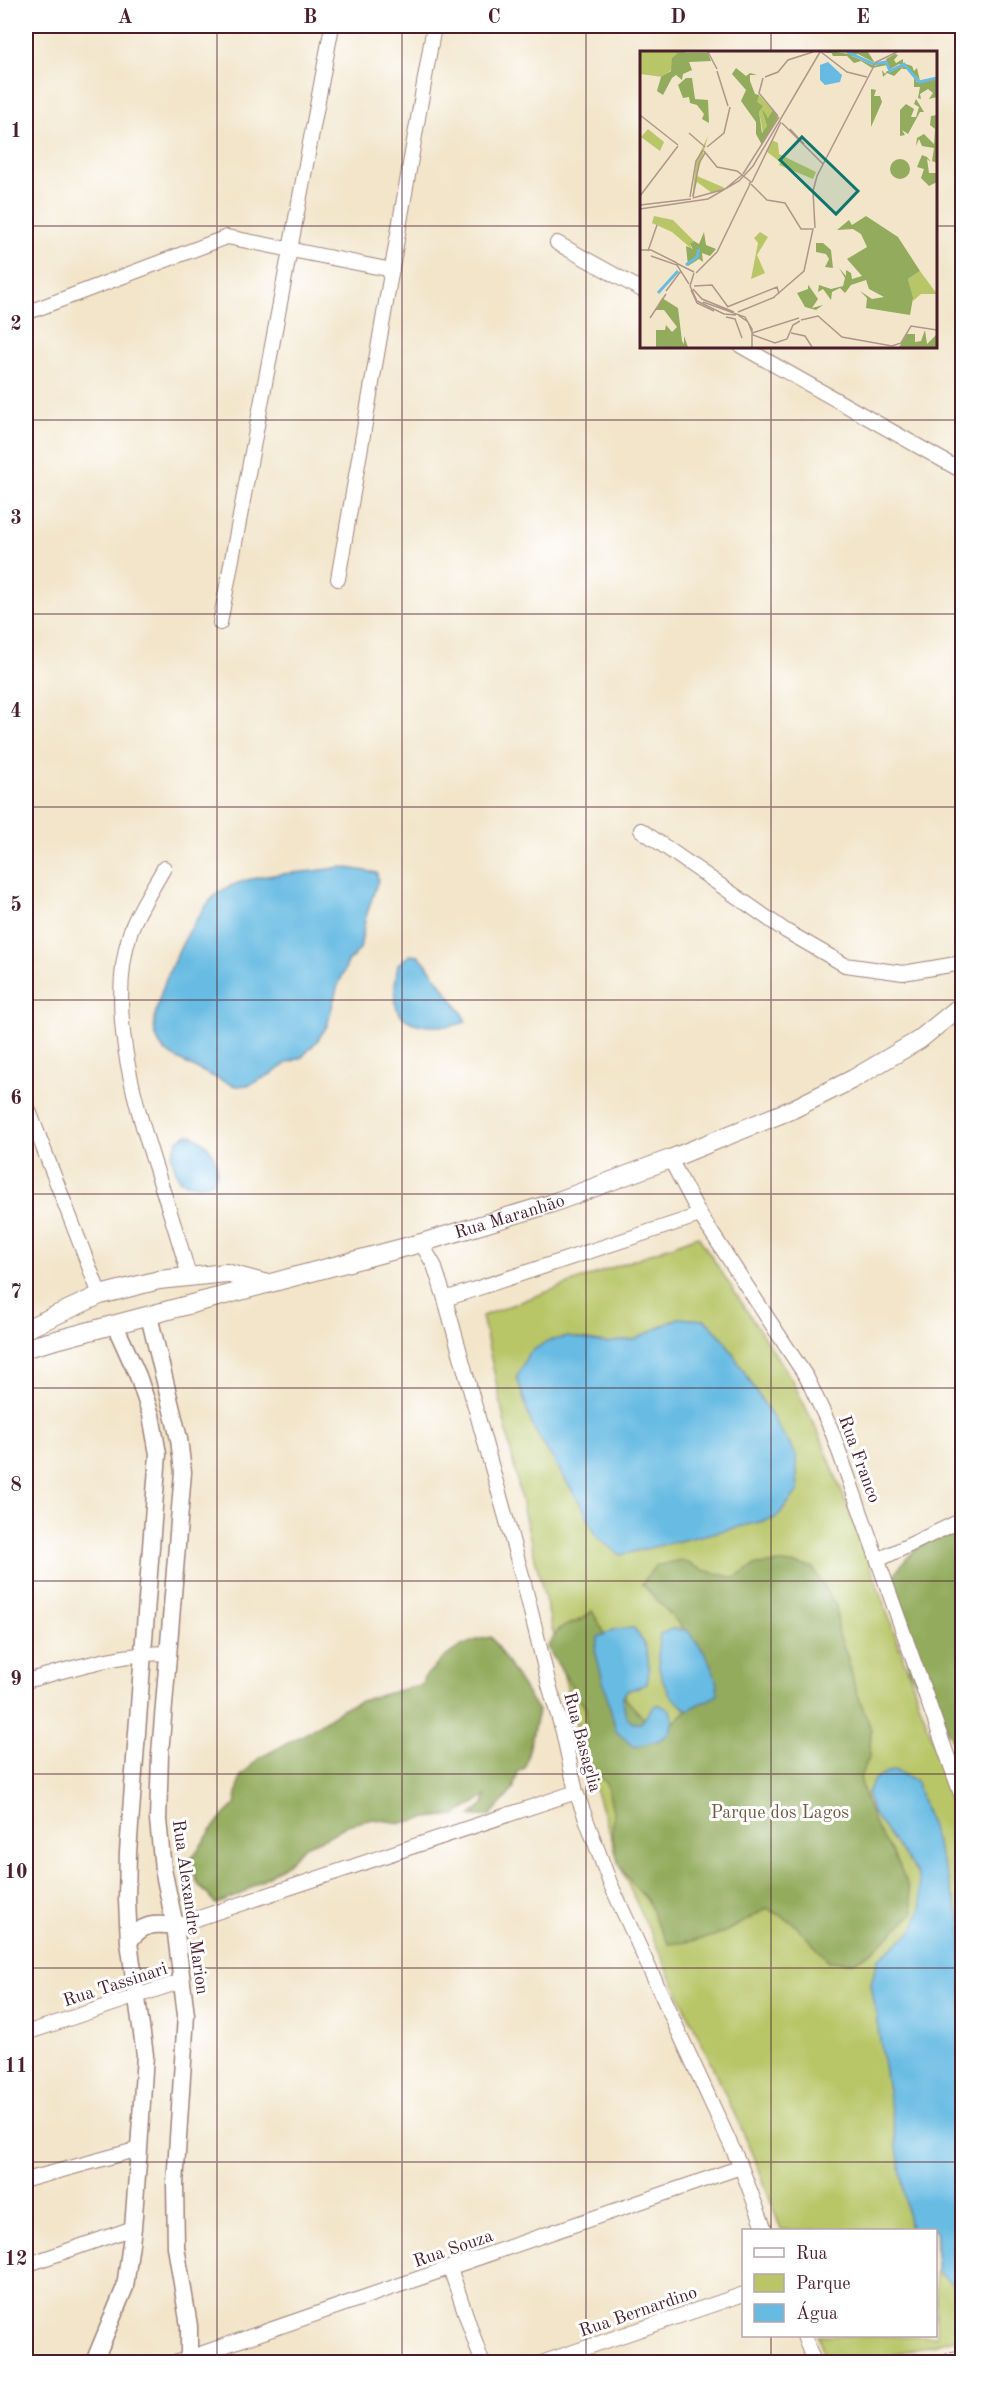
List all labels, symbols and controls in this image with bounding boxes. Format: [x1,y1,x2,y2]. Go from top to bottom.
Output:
text: A [117,8,133,28]
text: B [303,8,317,28]
text: C [487,8,501,28]
text: D [670,8,686,28]
text: E [856,8,870,28]
inset map [640,51,937,348]
text: 1 [10,122,22,142]
text: 2 [10,315,22,335]
text: 3 [10,509,22,529]
text: 4 [10,702,22,722]
text: 5 [10,895,22,916]
text: 6 [10,1089,22,1109]
street label: Rua Maranhão [452,1191,567,1242]
text: 7 [10,1283,22,1303]
street label: Rua Franco [835,1413,883,1505]
text: 8 [10,1476,22,1496]
text: 9 [10,1670,22,1690]
street label: Rua Basaglia [560,1690,604,1794]
park label: Parque dos Lagos [711,1804,849,1822]
street label: Rua Alexandre Marion [169,1819,211,1996]
text: 10 [4,1863,28,1883]
street label: Rua Tassinari [61,1960,170,2010]
text: 11 [4,2057,28,2077]
street label: Rua Souza [411,2227,496,2271]
legend [742,2229,937,2337]
text: Rua [796,2245,827,2263]
text: 12 [4,2250,28,2270]
text: Parque [796,2275,851,2293]
street label: Rua Bernardino [577,2283,700,2341]
text: Água [796,2301,838,2323]

